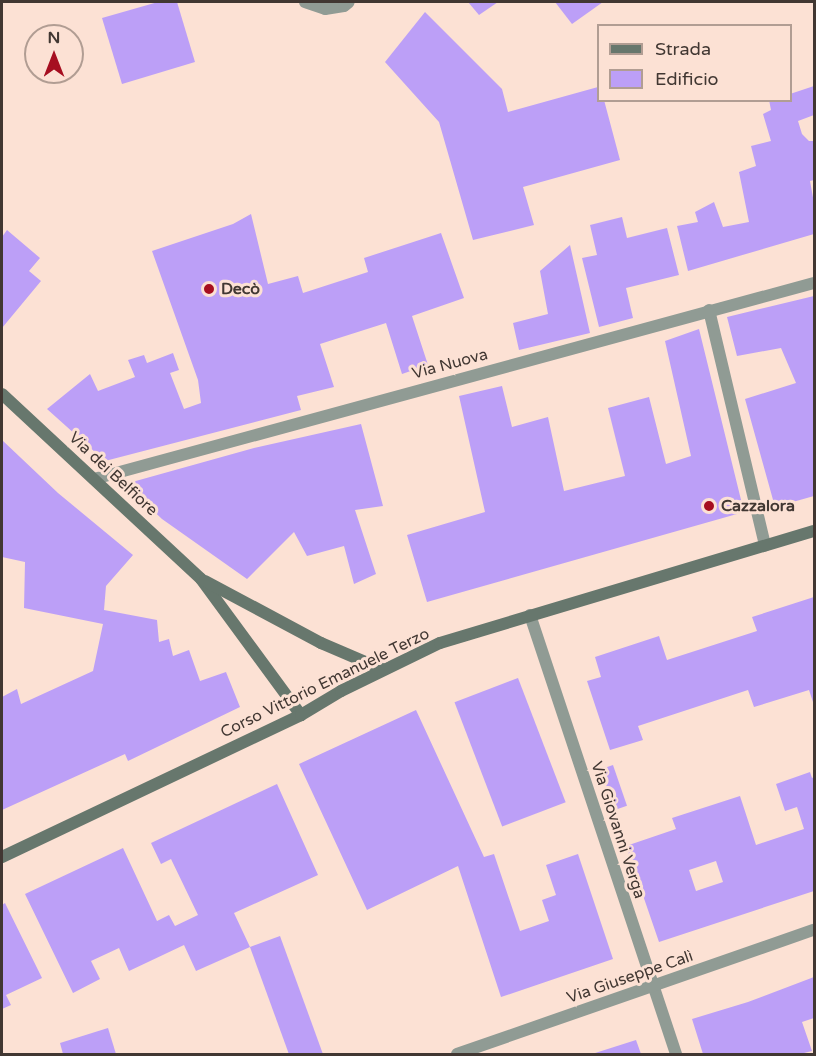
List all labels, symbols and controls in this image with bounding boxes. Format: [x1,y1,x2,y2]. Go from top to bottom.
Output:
north arrow [24,24,84,84]
legend [597,24,792,102]
text: N [48,28,60,48]
text: Strada [655,38,711,60]
text: Edificio [655,68,719,90]
place label: Decò [221,279,260,299]
marker: Decò [202,282,216,296]
street label: Via Nuova [410,345,490,383]
street label: Via dei Belfiore [65,428,161,520]
place label: Cazzalora [721,496,795,516]
marker: Cazzalora [702,499,716,513]
street label: Corso Vittorio Emanuele Terzo [217,624,433,742]
street label: Via Giovanni Verga [587,759,649,901]
street label: Via Giuseppe Calì [564,946,696,1008]

